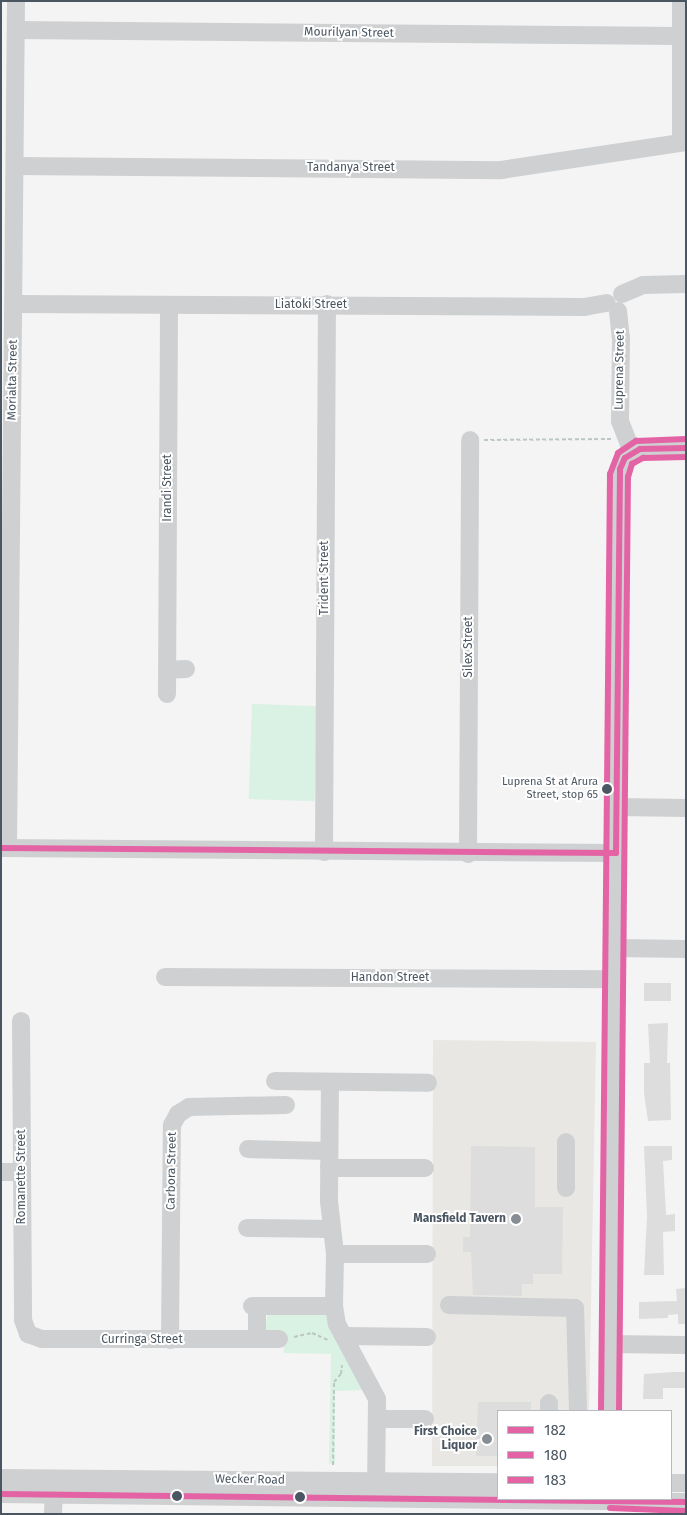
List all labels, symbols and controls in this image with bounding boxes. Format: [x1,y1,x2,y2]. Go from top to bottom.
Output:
street label: Mourilyan Street [304,25,394,41]
street label: Tandanya Street [307,161,395,175]
street label: Liatoki Street [275,298,347,312]
street label: Luprena Street [612,330,628,410]
street label: Morialta Street [5,339,21,421]
street label: Irandi Street [161,454,175,522]
street label: Trident Street [318,541,332,615]
street label: Silex Street [462,616,476,678]
place label: Luprena St at Arura Street, stop 65 [502,776,598,802]
marker: Luprena St at Arura Street, stop 65 [602,784,612,794]
street label: Handon Street [351,971,429,985]
street label: Romanette Street [15,1129,29,1225]
street label: Carbora Street [164,1132,180,1210]
place label: Mansfield Tavern [413,1212,506,1226]
marker: Mansfield Tavern [510,1213,522,1225]
street label: Curringa Street [101,1333,183,1347]
legend [497,1410,672,1500]
text: 182 [544,1421,566,1439]
place label: First Choice Liquor [414,1425,477,1453]
marker: First Choice Liquor [481,1433,493,1445]
text: 180 [544,1446,567,1464]
text: 183 [544,1471,566,1489]
street label: Wecker Road [215,1472,285,1488]
unlabelled marker [172,1491,182,1501]
unlabelled marker [295,1492,305,1502]

